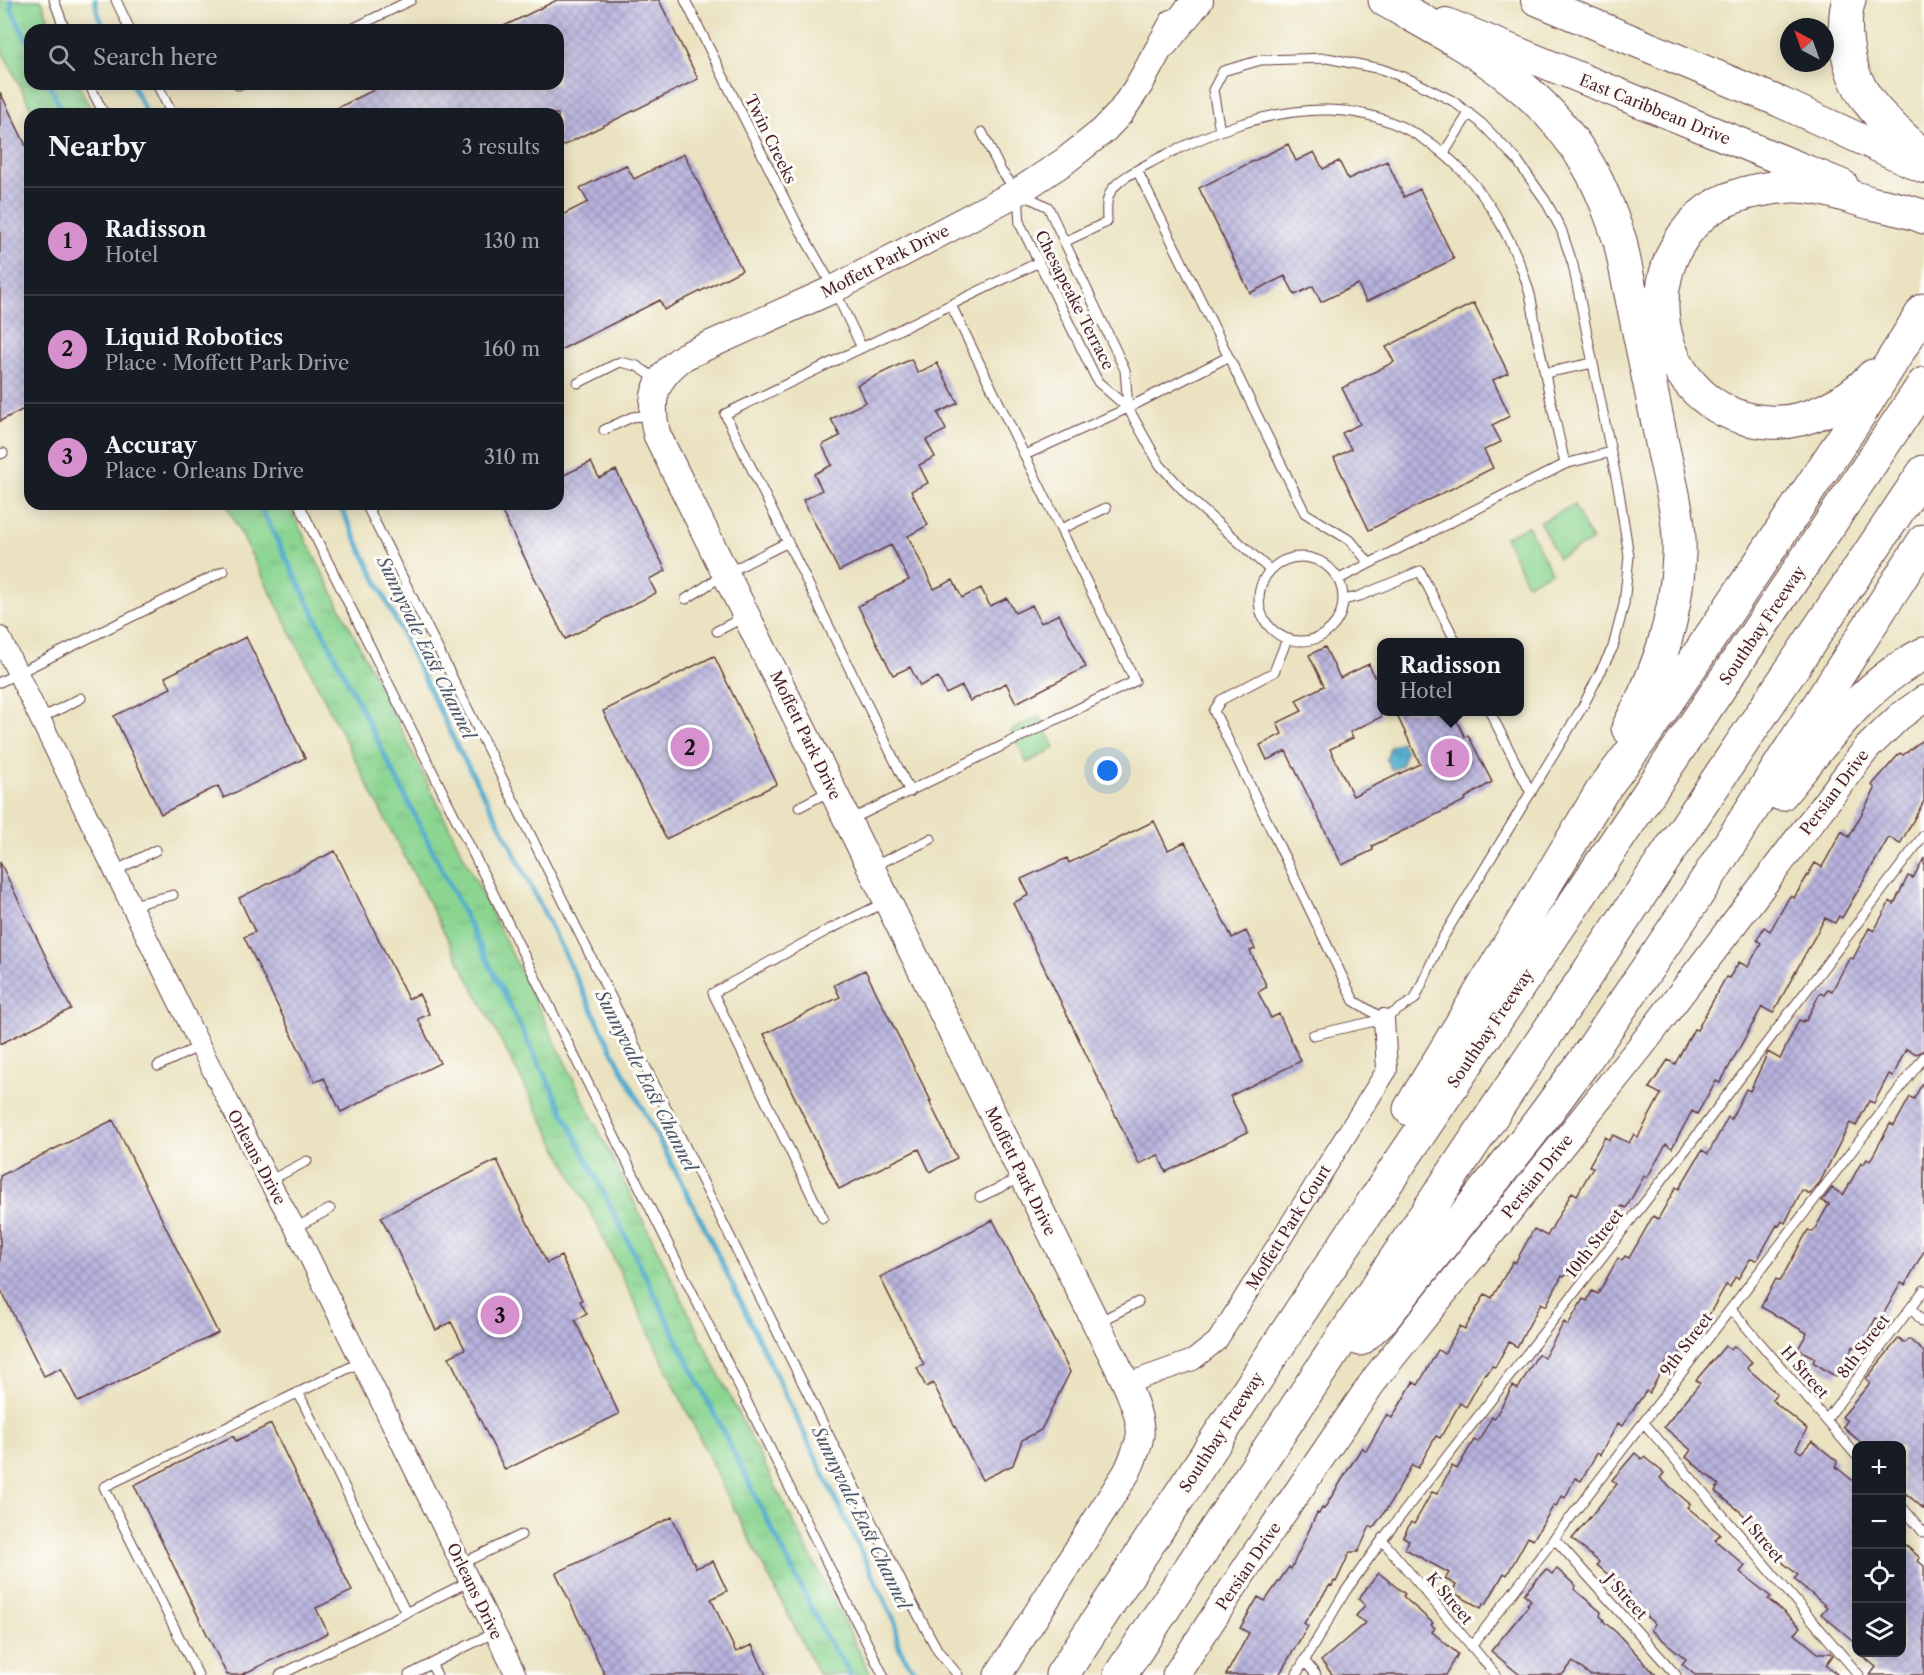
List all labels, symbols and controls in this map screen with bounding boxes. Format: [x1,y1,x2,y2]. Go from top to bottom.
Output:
north arrow [1780,18,1834,72]
search box [24,24,564,90]
icon: search [45,41,78,74]
text: Search here [93,44,218,71]
street label: East Caribbean Drive [1577,70,1734,148]
street label: Twin Creeks [741,91,801,187]
text: Nearby [48,131,146,163]
text: 3 results [462,135,540,159]
text: Radisson [105,216,207,243]
street label: Moffett Park Drive [818,220,952,302]
street label: Chesapeake Terrace [1031,227,1119,373]
text: 1 [63,229,72,253]
text: 130 m [484,229,540,253]
text: Hotel [105,243,158,267]
text: Liquid Robotics [105,324,283,351]
text: 2 [62,337,73,361]
text: 160 m [483,337,540,361]
text: Place · Moffett Park Drive [105,351,349,375]
text: Accuray [105,432,197,459]
text: 3 [62,445,73,469]
text: 310 m [484,445,540,469]
text: Place · Orleans Drive [105,459,304,483]
water label: Sunnyvale East Channel [372,552,481,745]
street label: Southbay Freeway [1715,561,1810,688]
popup [1377,638,1524,716]
text: Radisson [1400,652,1501,679]
street label: Moffett Park Drive [766,667,846,803]
text: Hotel [1400,679,1453,703]
pin: 2 [670,724,710,770]
pin: 1 [1430,736,1470,780]
street label: Persian Drive [1795,745,1873,839]
your location [1093,756,1122,785]
street label: Southbay Freeway [1443,964,1538,1091]
water label: Sunnyvale East Channel [590,986,702,1177]
street label: Moffett Park Drive [981,1103,1061,1239]
street label: Orleans Drive [224,1106,290,1208]
street label: Persian Drive [1497,1130,1577,1222]
street label: Moffett Park Court [1241,1160,1335,1293]
street label: 10th Street [1561,1204,1627,1282]
pin: 3 [480,1292,520,1338]
street label: 9th Street [1656,1308,1717,1380]
street label: 8th Street [1833,1310,1894,1382]
street label: H Street [1777,1342,1834,1403]
street label: Southbay Freeway [1175,1367,1268,1496]
water label: Sunnyvale East Channel [807,1422,916,1615]
map controls [1852,1441,1906,1657]
button: + [1852,1441,1906,1495]
button: − [1852,1495,1906,1549]
street label: I Street [1737,1511,1789,1567]
street label: Persian Drive [1211,1518,1285,1614]
street label: Orleans Drive [443,1539,507,1643]
button: locate [1852,1549,1906,1603]
street label: J Street [1598,1566,1652,1624]
street label: K Street [1423,1568,1478,1628]
button: layers [1852,1603,1906,1657]

